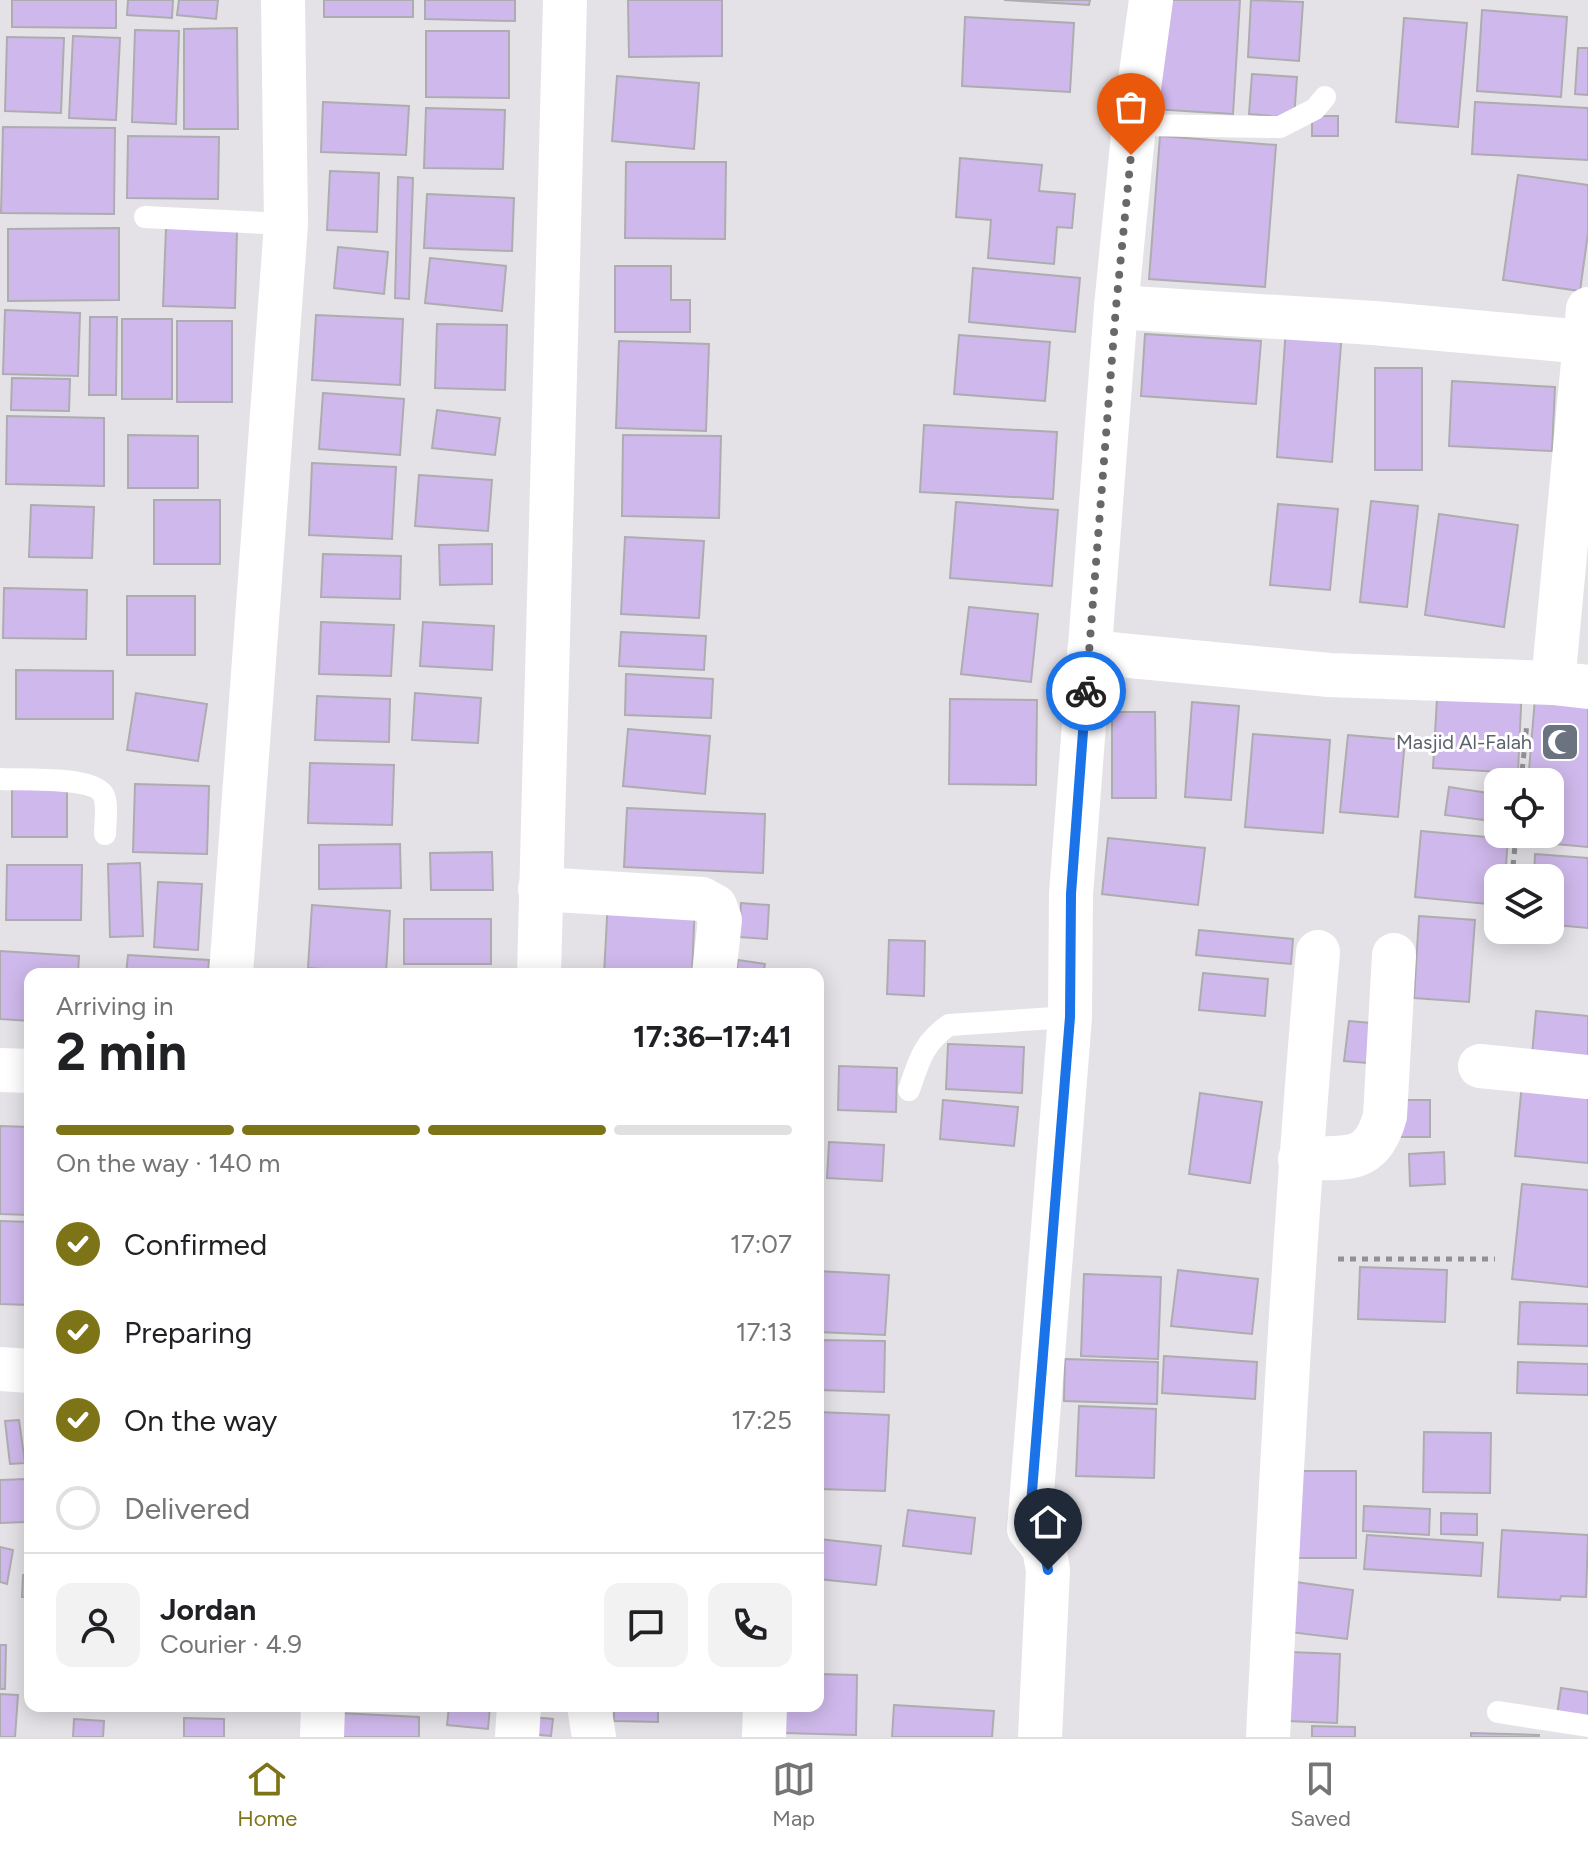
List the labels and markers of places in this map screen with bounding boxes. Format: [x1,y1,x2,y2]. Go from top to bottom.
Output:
pin [1097,73,1165,155]
mosque icon: Masjid Al-Falah [1539,721,1581,763]
place label: Masjid Al-Falah [1396,730,1532,754]
pin [1014,1488,1082,1570]

